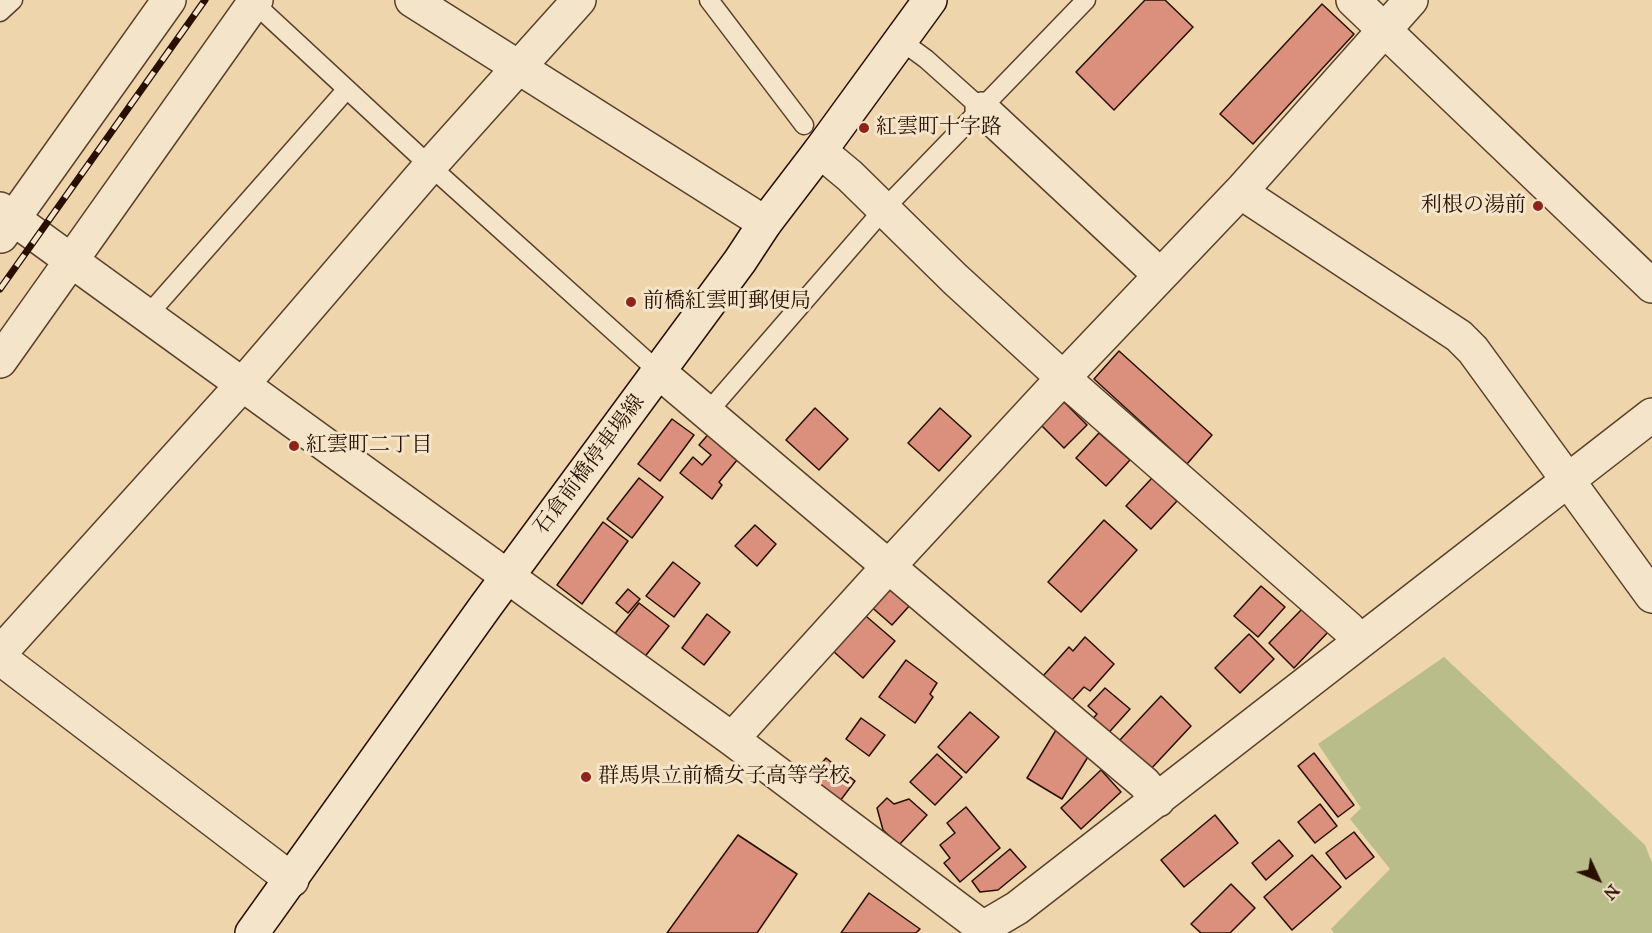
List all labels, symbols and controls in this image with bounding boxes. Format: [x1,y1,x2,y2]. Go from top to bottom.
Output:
place label: 紅雲町十字路 [876,115,1002,141]
marker: 紅雲町十字路 [857,121,871,135]
place label: 利根の湯前 [1421,193,1526,219]
marker: 利根の湯前 [1531,199,1545,213]
place label: 前橋紅雲町郵便局 [643,289,811,315]
marker: 前橋紅雲町郵便局 [624,295,638,309]
street label: 石倉前橋停車場線 [529,390,651,540]
place label: 紅雲町二丁目 [306,433,432,459]
marker: 紅雲町二丁目 [287,439,301,453]
place label: 群馬県立前橋女子高等学校 [598,764,850,790]
marker: 群馬県立前橋女子高等学校 [579,770,593,784]
north arrow [1568,849,1628,909]
text: N [1600,880,1623,903]

